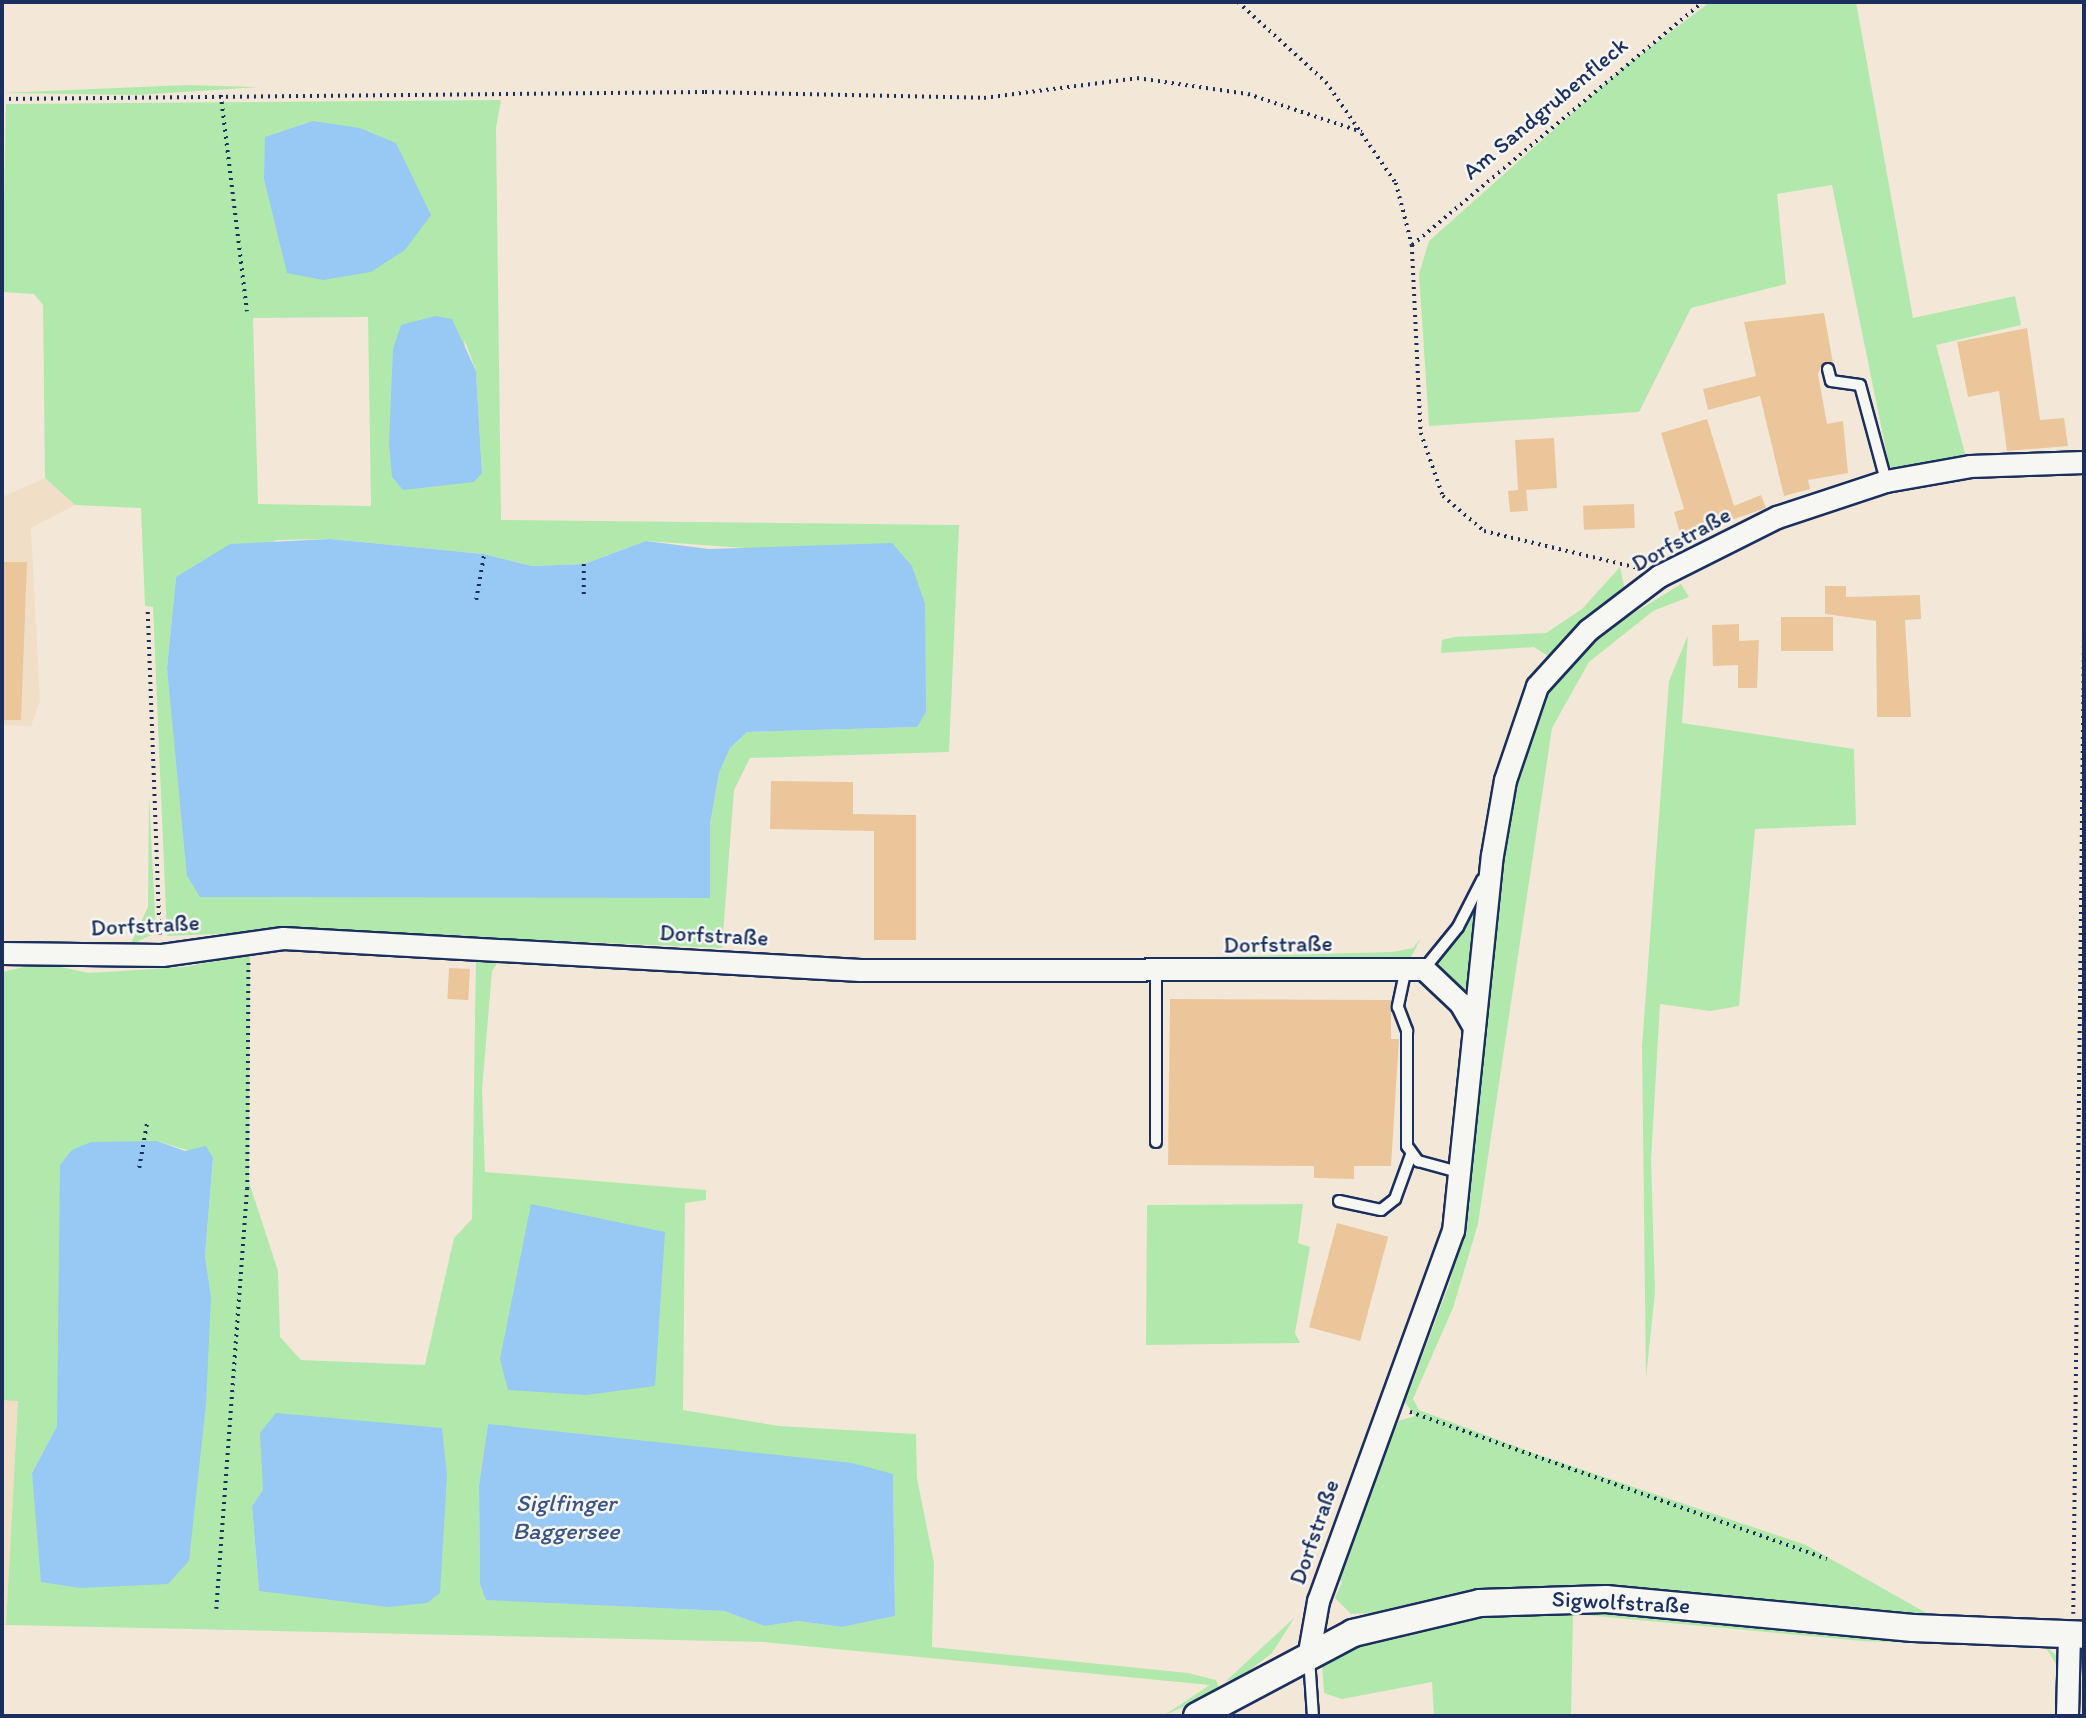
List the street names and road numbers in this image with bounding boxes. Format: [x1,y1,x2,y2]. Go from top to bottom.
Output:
street label: Am Sandgrubenfleck [1457,31,1633,185]
street label: Dorfstraße [1627,501,1735,577]
street label: Dorfstraße [90,908,200,942]
street label: Dorfstraße [659,918,769,952]
street label: Dorfstraße [1223,929,1333,959]
street label: Dorfstraße [1283,1476,1345,1588]
street label: Sigwolfstraße [1551,1585,1691,1619]

